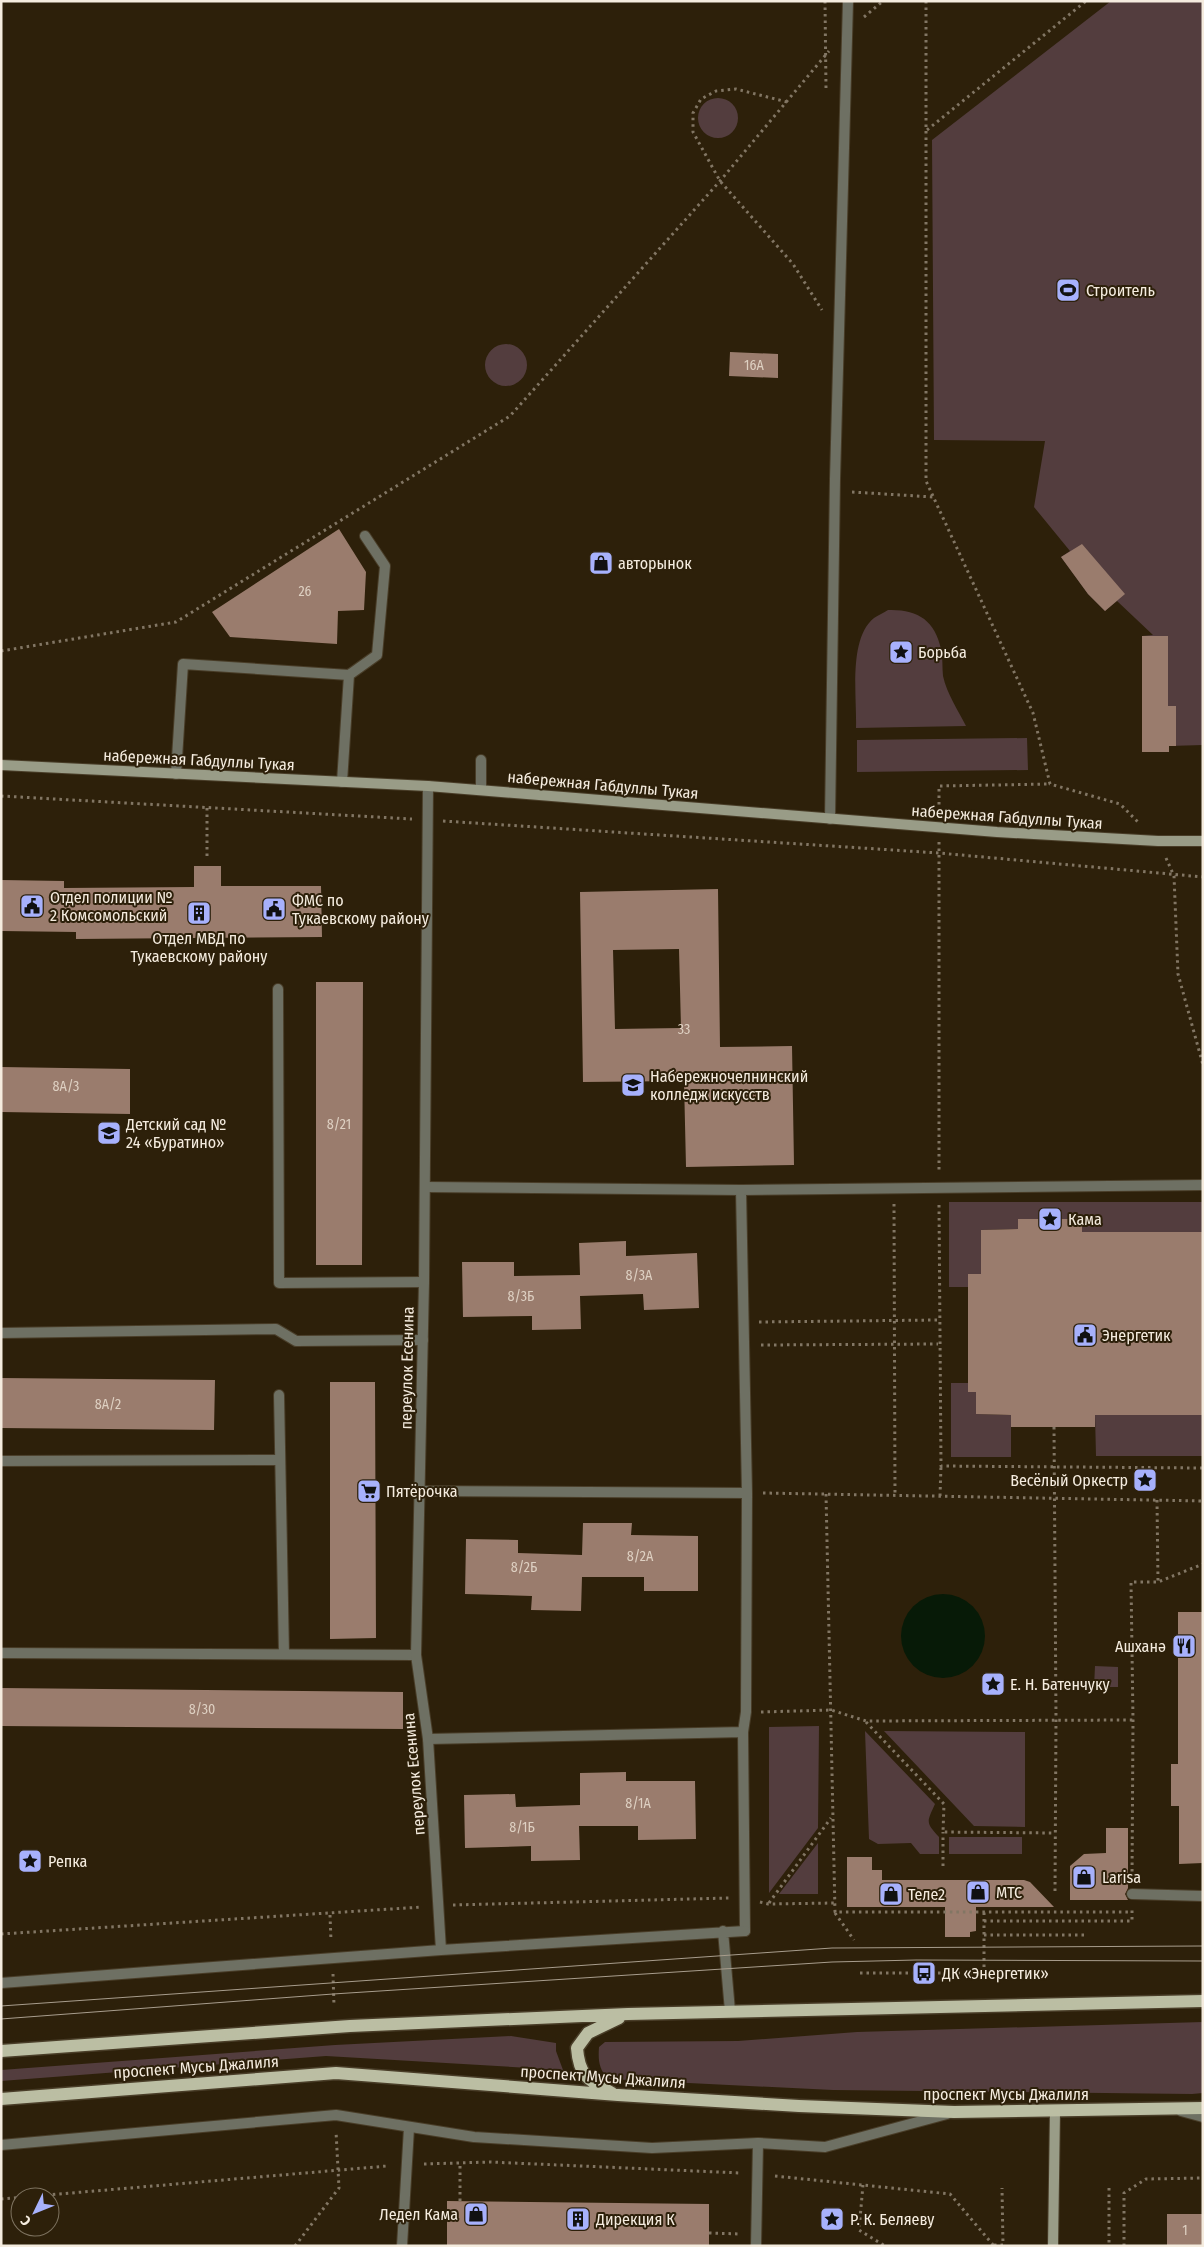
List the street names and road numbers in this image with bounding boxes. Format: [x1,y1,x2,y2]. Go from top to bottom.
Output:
street label: набережная Габдуллы Тукая [103,745,295,775]
street label: набережная Габдуллы Тукая [507,767,699,803]
street label: набережная Габдуллы Тукая [911,801,1103,833]
street label: переулок Есенина [396,1306,418,1430]
street label: переулок Есенина [399,1712,429,1836]
street label: проспект Мусы Джалиля [113,2052,279,2082]
street label: проспект Мусы Джалиля [520,2062,686,2092]
street label: проспект Мусы Джалиля [923,2085,1089,2104]

